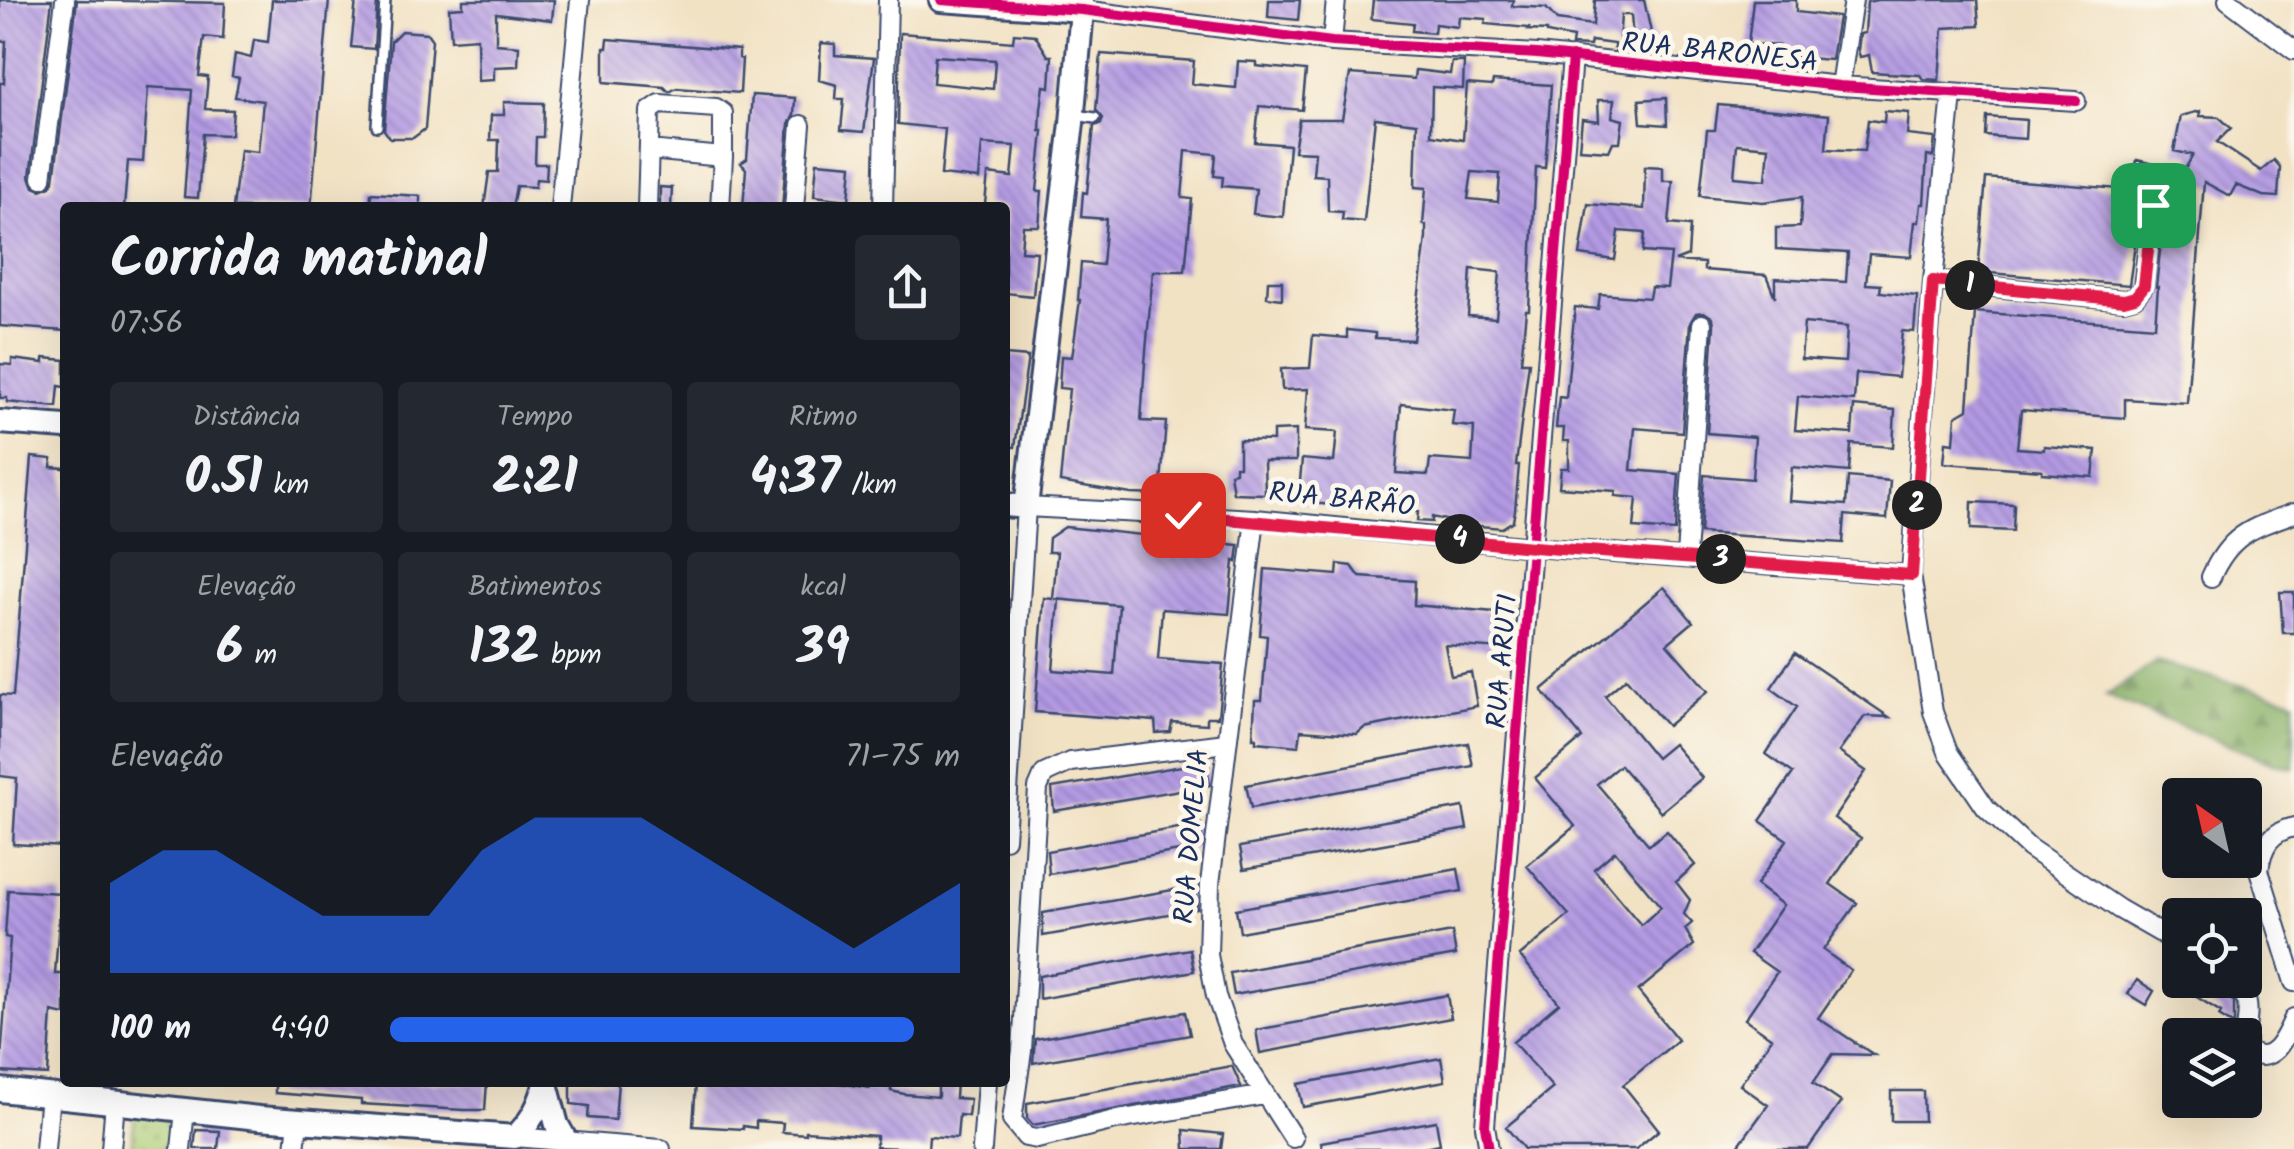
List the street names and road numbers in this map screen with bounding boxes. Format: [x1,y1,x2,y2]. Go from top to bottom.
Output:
street label: RUA BARONESA [1619,21,1820,86]
street label: RUA BARÃO [1266,470,1417,531]
street label: RUA ARUTI [1475,592,1532,730]
street label: RUA DOMELIA [1162,747,1223,926]

